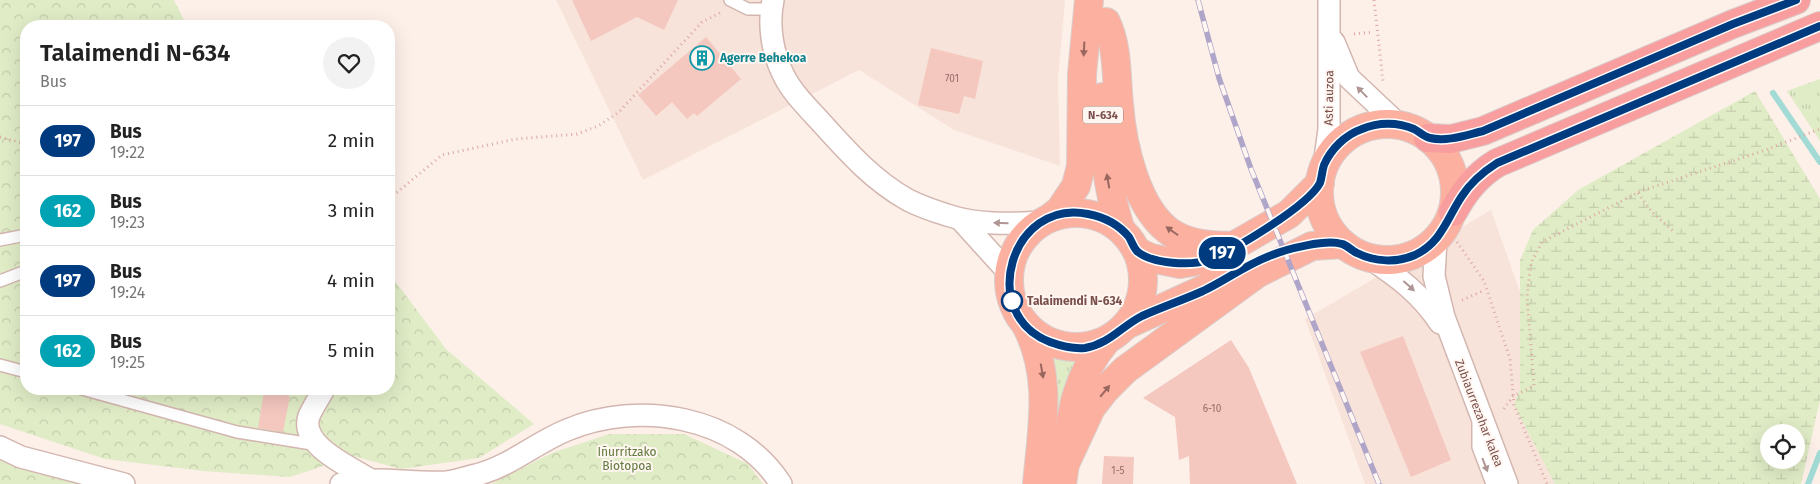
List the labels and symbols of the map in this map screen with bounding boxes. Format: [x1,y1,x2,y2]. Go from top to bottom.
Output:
one-way arrow [1079,41,1087,57]
building icon: Agerre Behekoa [689,45,715,71]
place label: Agerre Behekoa [719,51,807,65]
street label: Asti auzoa [1322,70,1336,126]
house number: 701 [945,73,959,85]
one-way arrow [1357,86,1369,98]
road number: N-634 [1083,106,1123,124]
one-way arrow [1103,173,1111,189]
one-way arrow [992,219,1008,227]
one-way arrow [1165,226,1179,236]
line badge: 197 [1193,237,1251,269]
one-way arrow [1403,280,1415,292]
marker: Talaimendi N-634 [1001,290,1023,312]
place label: Talaimendi N-634 [1027,294,1123,308]
street label: Zubiaurrezahar kalea [1452,357,1506,469]
one-way arrow [1038,363,1046,379]
one-way arrow [1099,385,1110,398]
house number: 6-10 [1203,403,1222,415]
park label: Iñurritzako Biotopoa [597,445,657,473]
one-way arrow [1481,458,1489,472]
house number: 1-5 [1111,465,1125,477]

